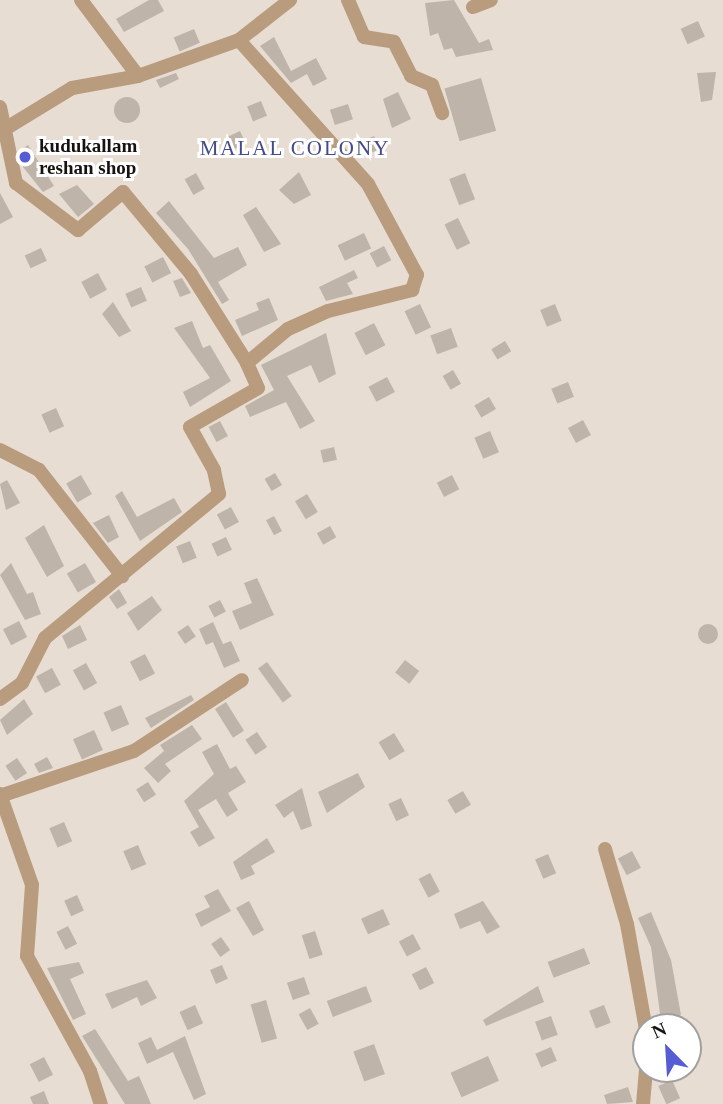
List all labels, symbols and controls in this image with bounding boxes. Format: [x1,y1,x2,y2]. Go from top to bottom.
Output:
place label: kudukallam reshan shop [39,135,137,179]
district label: MALAL COLONY [201,135,389,161]
marker: kudukallam reshan shop [17,149,33,165]
north arrow [632,1013,702,1083]
text: N [649,1018,670,1043]

